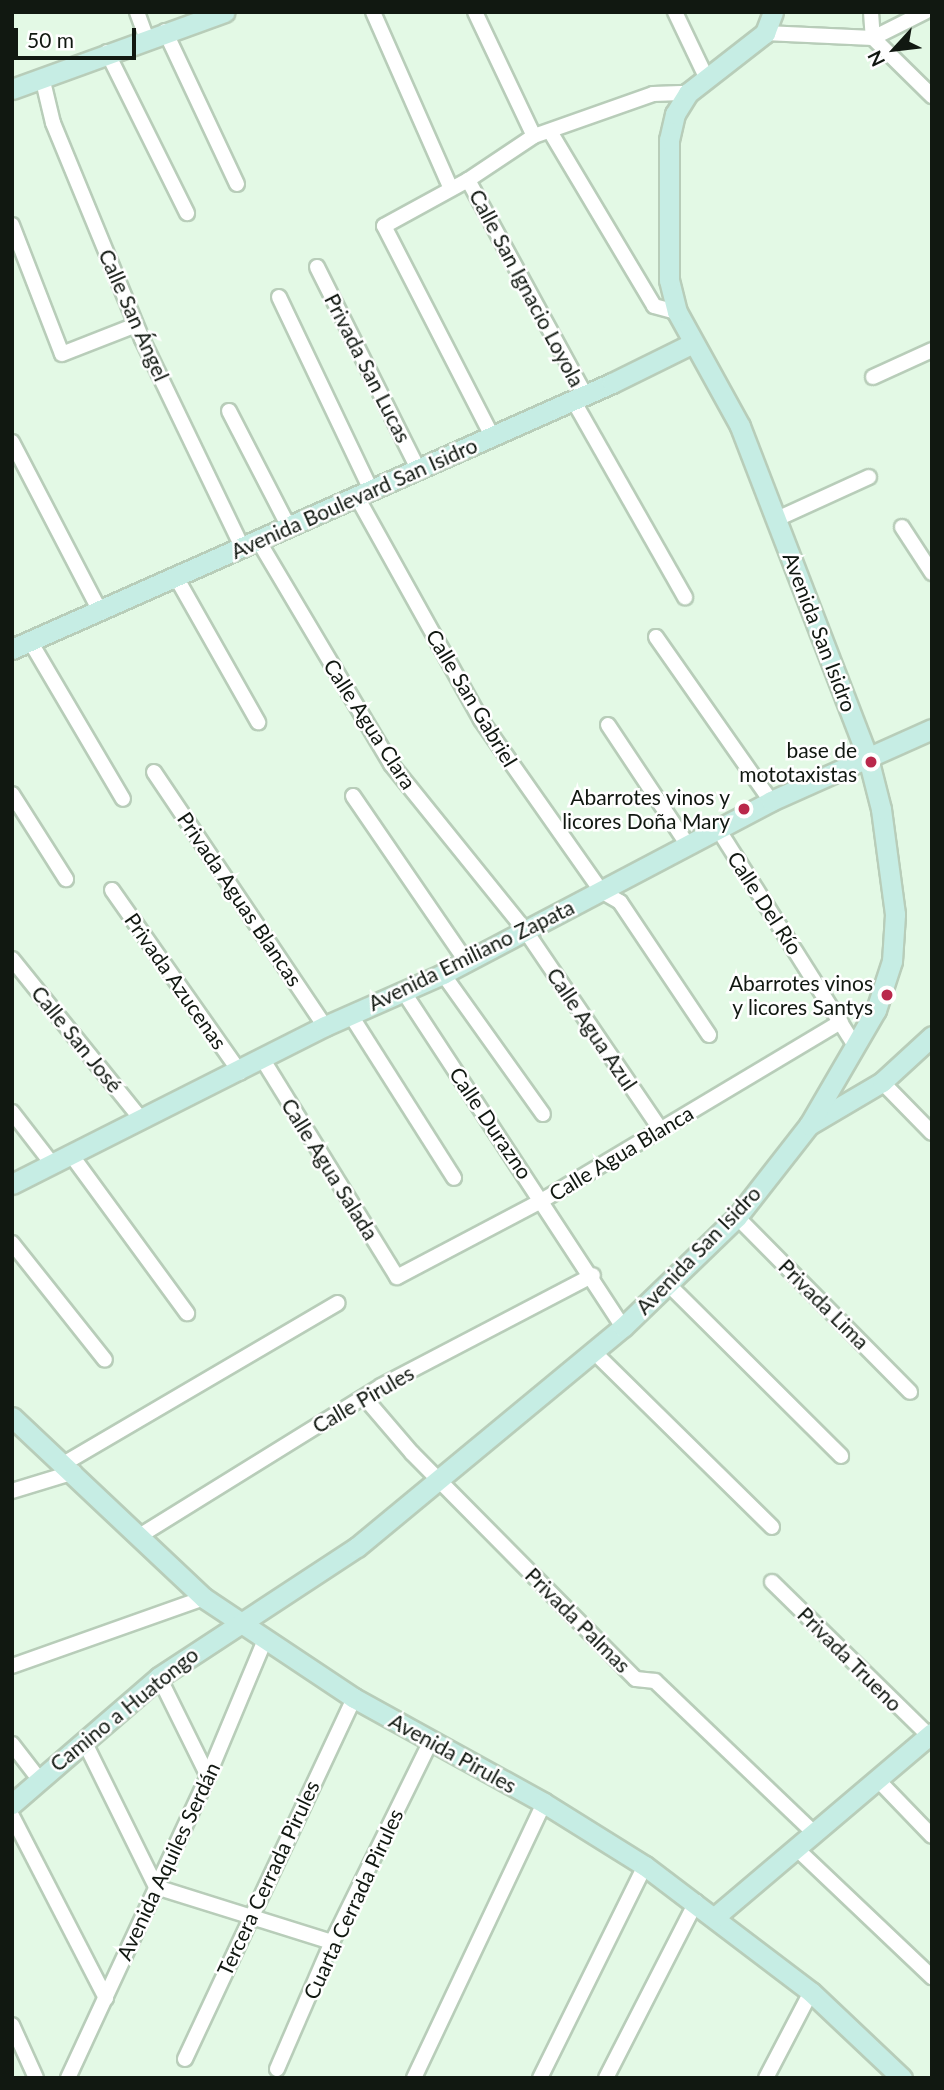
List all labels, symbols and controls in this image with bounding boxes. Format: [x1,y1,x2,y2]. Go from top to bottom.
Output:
scale bar [18,14,140,58]
north arrow [860,14,930,84]
text: 50 m [27,27,74,52]
text: N [862,47,889,71]
street label: Calle San Ignacio Loyola [464,185,590,391]
street label: Calle San Ángel [94,245,174,385]
street label: Privada San Lucas [320,289,416,447]
street label: Avenida Boulevard San Isidro [227,432,481,564]
street label: Avenida San Isidro [778,549,862,715]
street label: Calle San Gabriel [421,625,523,771]
street label: Calle Agua Clara [318,654,422,794]
place label: base de mototaxistas [739,737,857,787]
marker: base de mototaxistas [863,754,879,770]
place label: Abarrotes vinos y licores Doña Mary [562,784,730,834]
marker: Abarrotes vinos y licores Doña Mary [736,801,752,817]
street label: Privada Aguas Blancas [172,807,308,991]
street label: Calle Del Río [722,847,808,959]
street label: Avenida Emiliano Zapata [364,894,578,1016]
street label: Privada Azucenas [119,908,233,1054]
street label: Calle Agua Azul [541,962,643,1096]
place label: Abarrotes vinos y licores Santys [728,970,873,1020]
street label: Calle San José [26,980,128,1098]
marker: Abarrotes vinos y licores Santys [879,987,895,1003]
street label: Calle Durazno [444,1062,538,1184]
street label: Calle Agua Salada [276,1093,384,1245]
street label: Calle Agua Blanca [544,1100,698,1206]
street label: Avenida San Isidro [630,1181,766,1319]
street label: Privada Lima [774,1254,874,1354]
street label: Calle Pirules [308,1360,418,1438]
street label: Privada Palmas [520,1562,636,1678]
street label: Privada Trueno [792,1601,908,1717]
street label: Camino a Huatongo [45,1642,203,1776]
street label: Avenida Pirules [385,1708,521,1798]
street label: Avenida Aquiles Serdán [111,1758,225,1964]
street label: Tercera Cerrada Pirules [212,1776,324,1980]
street label: Cuarta Cerrada Pirules [298,1805,408,2003]

